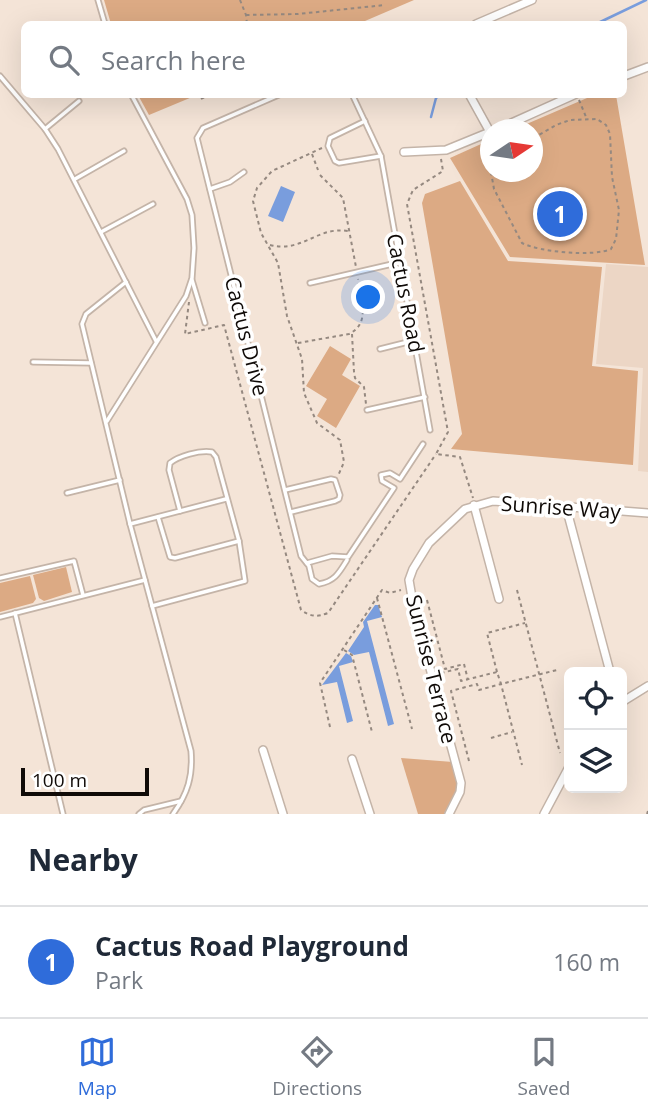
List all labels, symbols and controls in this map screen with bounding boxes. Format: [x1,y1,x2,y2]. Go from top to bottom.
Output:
search box [21,21,627,98]
icon: search [45,41,83,79]
text: Search here [101,42,246,78]
north arrow [480,119,543,182]
pin: 1 [537,188,583,240]
street label: Cactus Road [381,231,431,355]
street label: Cactus Drive [219,273,275,399]
your location [351,280,385,314]
street label: Sunrise Way [500,489,622,525]
street label: Sunrise Terrace [400,592,464,746]
map controls [564,667,627,793]
button: locate [564,667,627,730]
button: layers [564,730,627,793]
scale bar [21,765,149,797]
text: 100 m [32,767,87,793]
text: Nearby [28,839,138,880]
text: Cactus Road Playground [95,928,409,964]
text: 1 [44,946,58,978]
text: 160 m [553,946,620,978]
text: Park [95,964,143,996]
tab: Map [78,1033,117,1101]
tab: Directions [272,1033,362,1101]
tab: Saved [518,1033,570,1101]

